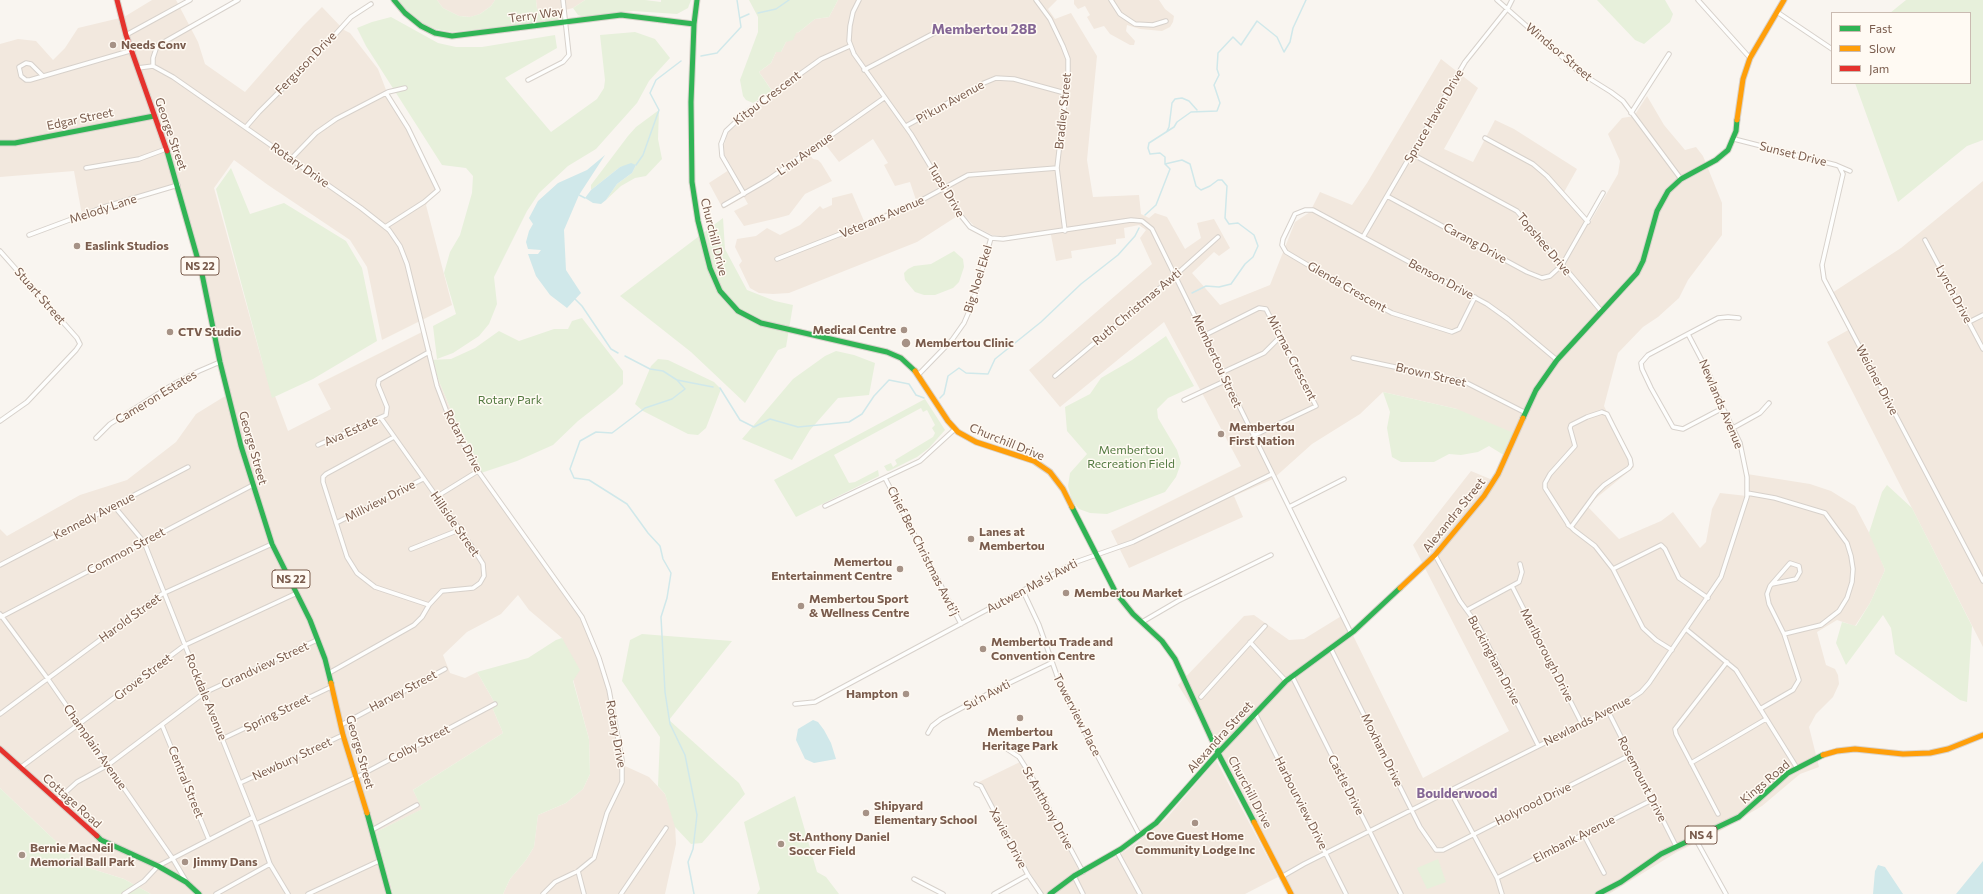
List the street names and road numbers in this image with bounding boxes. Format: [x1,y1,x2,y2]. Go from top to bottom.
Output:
street label: Terry Way [508,4,564,26]
street label: Windsor Street [1523,20,1595,84]
street label: Ferguson Drive [272,29,340,97]
street label: Spruce Haven Drive [1401,67,1467,165]
street label: Kitpu Crescent [730,68,804,128]
street label: Bradley Street [1052,72,1074,150]
street label: Pi'kun Avenue [914,77,986,127]
street label: George Street [152,96,190,172]
street label: Edgar Street [45,105,115,133]
street label: L'nu Avenue [774,129,836,179]
street label: Sunset Drive [1758,139,1828,169]
street label: Rotary Drive [268,140,332,190]
street label: Tupsi Drive [924,160,968,220]
street label: Melody Lane [68,191,138,227]
street label: Veterans Avenue [838,193,926,241]
street label: Churchill Drive [697,197,731,277]
street label: Topshee Drive [1514,210,1574,278]
street label: Carang Drive [1441,220,1509,266]
street label: Big Noel Ekel [961,243,995,315]
street label: Benson Drive [1406,256,1476,302]
road number: NS 22 [181,257,219,275]
street label: Glenda Crescent [1305,258,1389,316]
street label: Lynch Drive [1933,262,1975,326]
street label: Stuart Street [11,265,69,327]
street label: Ruth Christmas Awti [1089,265,1185,349]
street label: Membertou Street [1189,312,1245,410]
street label: Micmac Crescent [1264,313,1320,403]
street label: Weidner Drive [1853,343,1901,417]
street label: Newlands Avenue [1696,357,1746,451]
street label: Brown Street [1394,360,1468,390]
street label: Cameron Estates [113,367,199,427]
street label: Rotary Drive [441,408,485,474]
street label: George Street [236,409,270,487]
street label: Ava Estate [322,413,380,449]
street label: Churchill Drive [967,420,1047,464]
street label: Alexandra Street [1420,475,1488,555]
street label: Millview Drive [342,477,418,525]
street label: Chief Ben Christmas Awti'j [884,484,962,618]
street label: Kennedy Avenue [51,489,137,543]
street label: Hillside Street [427,489,483,559]
street label: Common Street [84,524,168,578]
street label: Autwen Ma'sl Awti [984,556,1080,616]
road number: NS 22 [272,570,310,588]
street label: Harold Street [96,591,164,645]
street label: Marlborough Drive [1517,606,1577,704]
street label: Buckingham Drive [1465,613,1523,707]
street label: Grandview Street [219,638,311,692]
street label: Grove Street [111,651,175,703]
street label: Rockdale Avenue [182,652,230,742]
street label: Harvey Street [367,667,439,715]
street label: Towerview Place [1050,671,1104,759]
street label: Su'n Awti [961,677,1013,713]
street label: Spring Street [242,691,312,735]
street label: Newlands Avenue [1541,693,1633,749]
street label: Alexandra Street [1184,698,1256,776]
street label: Rotary Drive [603,699,629,769]
street label: Champlain Avenue [60,702,130,792]
street label: Moxham Drive [1358,711,1406,789]
street label: George Street [343,713,377,791]
street label: Colby Street [386,722,452,766]
street label: Newbury Street [250,734,334,784]
street label: Rosemount Drive [1614,734,1670,824]
street label: Central Street [165,744,207,820]
street label: Churchill Drive [1225,753,1275,831]
street label: Castle Drive [1325,753,1367,817]
street label: Harbourview Drive [1271,754,1331,852]
street label: Kings Road [1737,757,1793,807]
street label: St Anthony Drive [1019,764,1077,852]
street label: Cottage Road [40,771,104,831]
street label: Holyrood Drive [1493,779,1573,829]
street label: Xavier Drive [986,806,1030,870]
street label: Elmbank Avenue [1531,812,1617,866]
road number: NS 4 [1685,826,1717,844]

